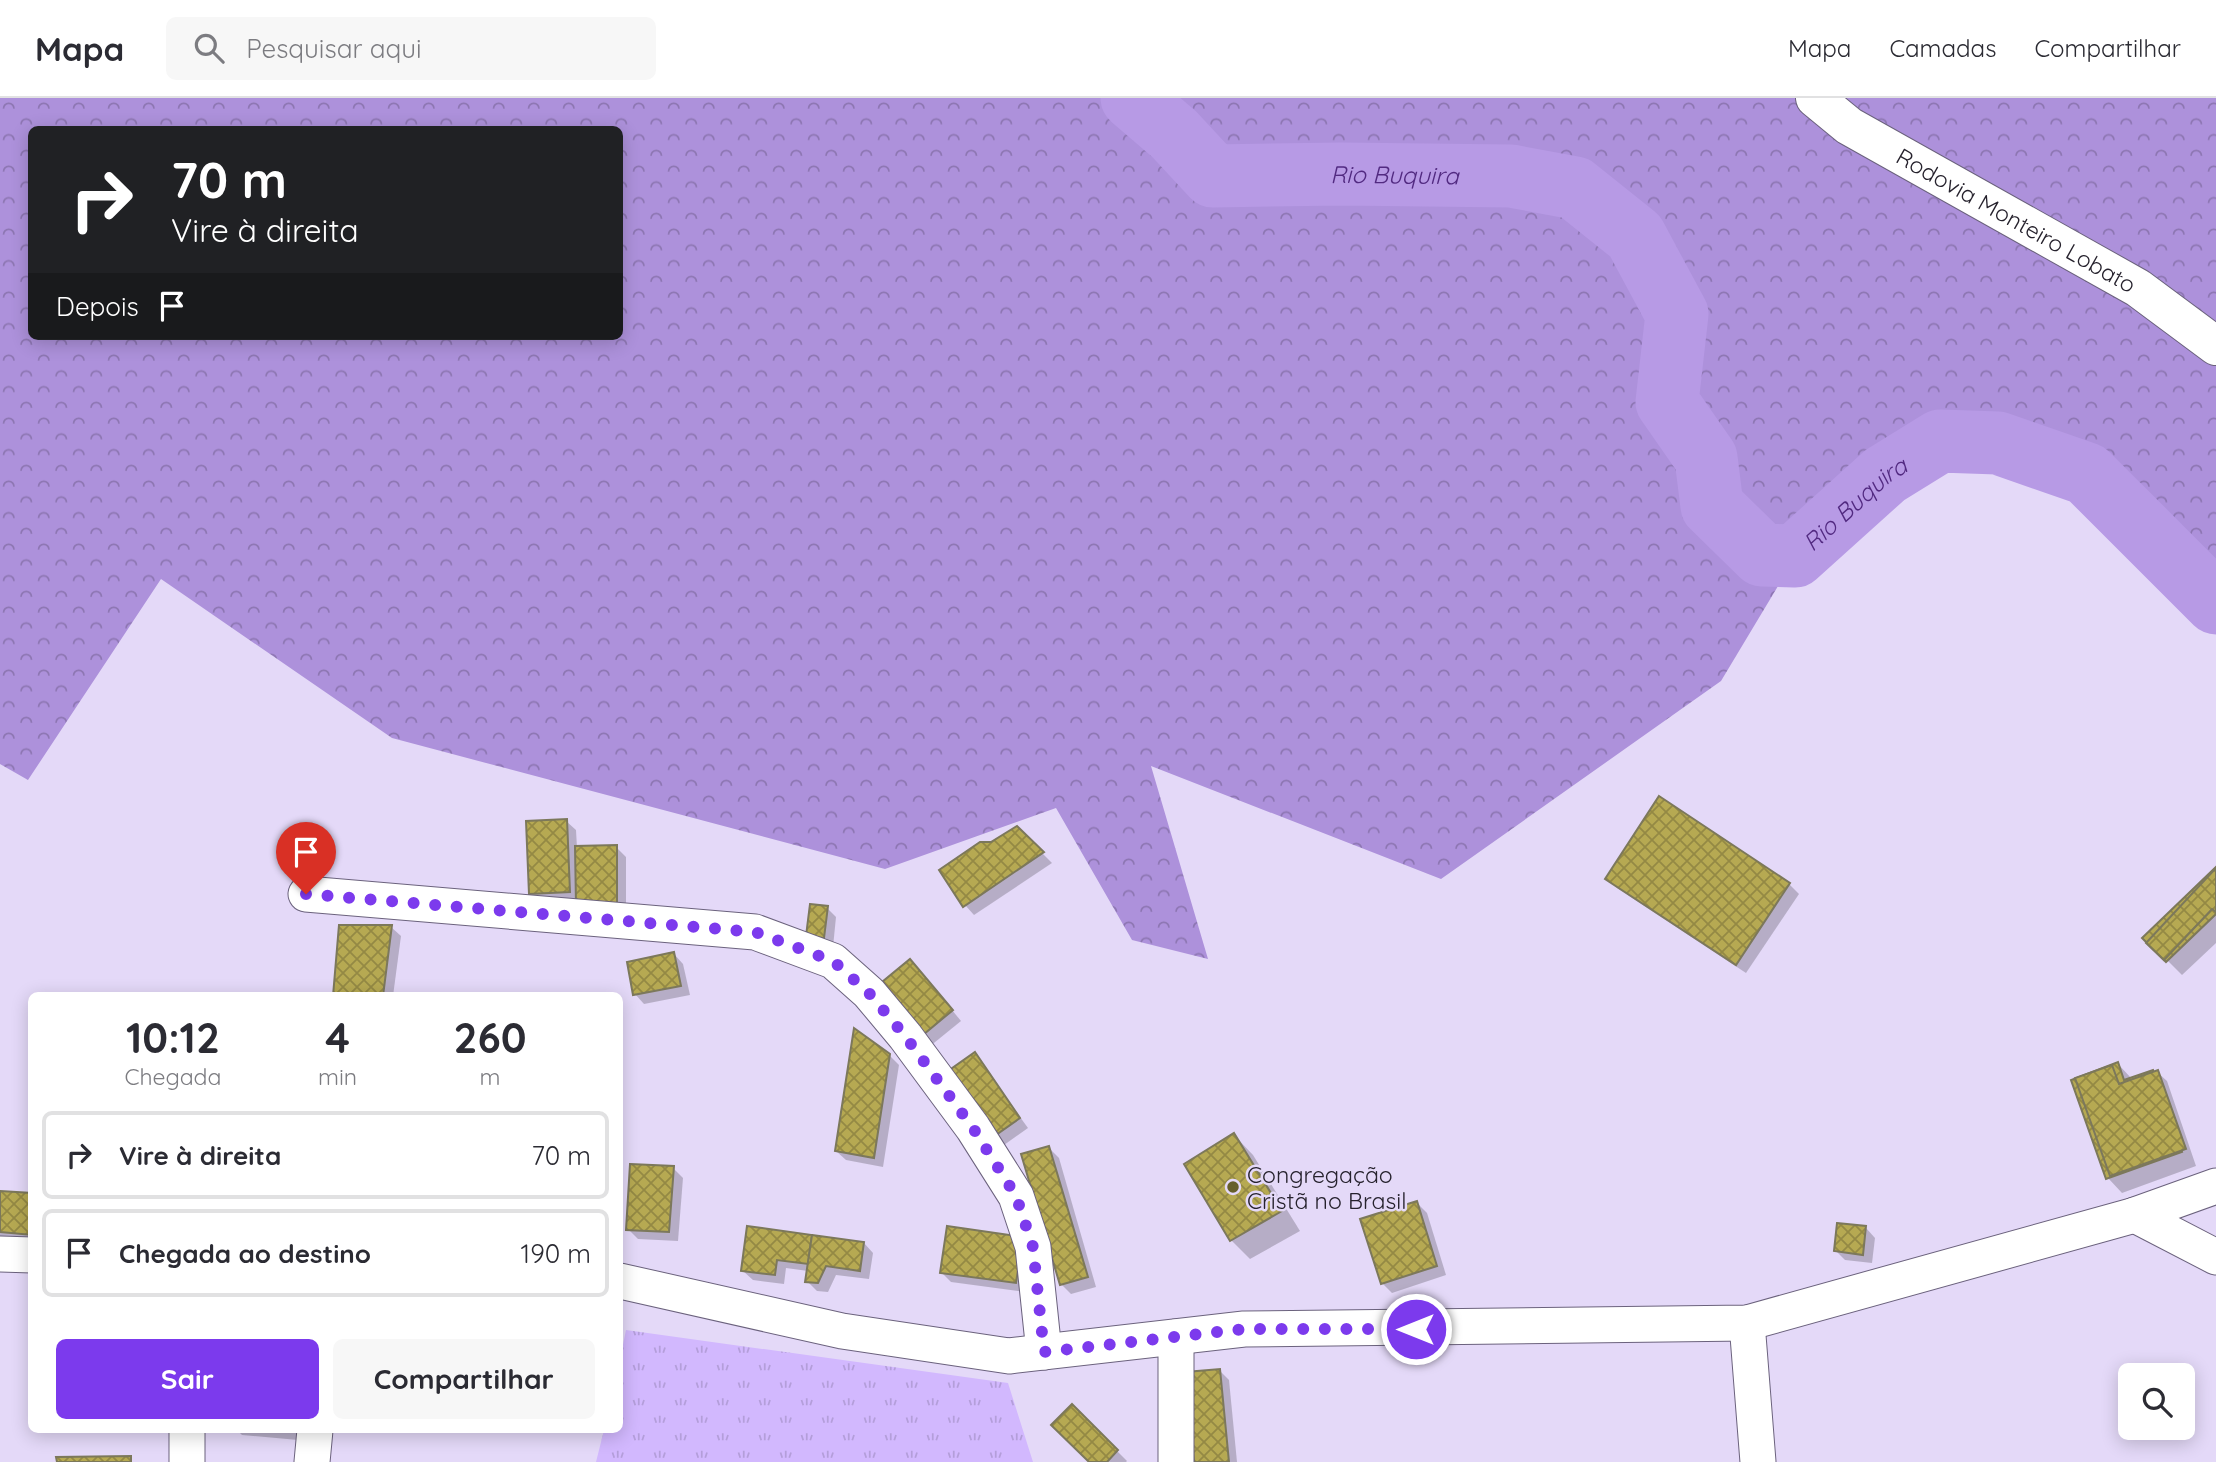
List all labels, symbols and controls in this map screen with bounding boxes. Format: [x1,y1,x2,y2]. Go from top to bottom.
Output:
search box [166,17,656,80]
text: Mapa [35,28,124,69]
icon: search [190,29,228,67]
text: Pesquisar aqui [246,32,422,65]
text: Mapa [1788,33,1851,63]
text: Camadas [1889,33,1996,63]
text: Compartilhar [2034,33,2181,63]
street label: Rodovia Monteiro Lobato [1891,141,2141,299]
text: 70 m [171,149,287,210]
icon: right [56,154,147,245]
water label: Rio Buquira [1330,159,1460,190]
text: Vire à direita [171,210,359,250]
icon: arrive [153,287,191,325]
text: Depois [56,290,139,323]
water label: Rio Buquira [1796,450,1913,557]
pin [276,822,336,894]
icon: arrive [287,833,325,871]
text: 10:12 [126,1011,220,1064]
text: 4 [325,1011,350,1064]
text: 260 [454,1011,527,1064]
text: Chegada [124,1062,221,1091]
text: min [318,1062,357,1091]
text: m [480,1062,501,1091]
icon: right [60,1136,98,1174]
text: Vire à direita [119,1139,281,1172]
text: 70 m [531,1139,591,1172]
place label: Congregação Cristã no Brasil [1247,1160,1407,1215]
marker: Congregação Cristã no Brasil [1225,1179,1241,1195]
icon: arrive [60,1234,98,1272]
text: Chegada ao destino [119,1237,371,1270]
text: 190 m [521,1237,591,1270]
position arrow [1379,1292,1453,1366]
button: Sair [56,1339,319,1419]
button: Compartilhar [333,1339,595,1419]
map controls [2118,1363,2195,1440]
button: search [2118,1363,2195,1440]

